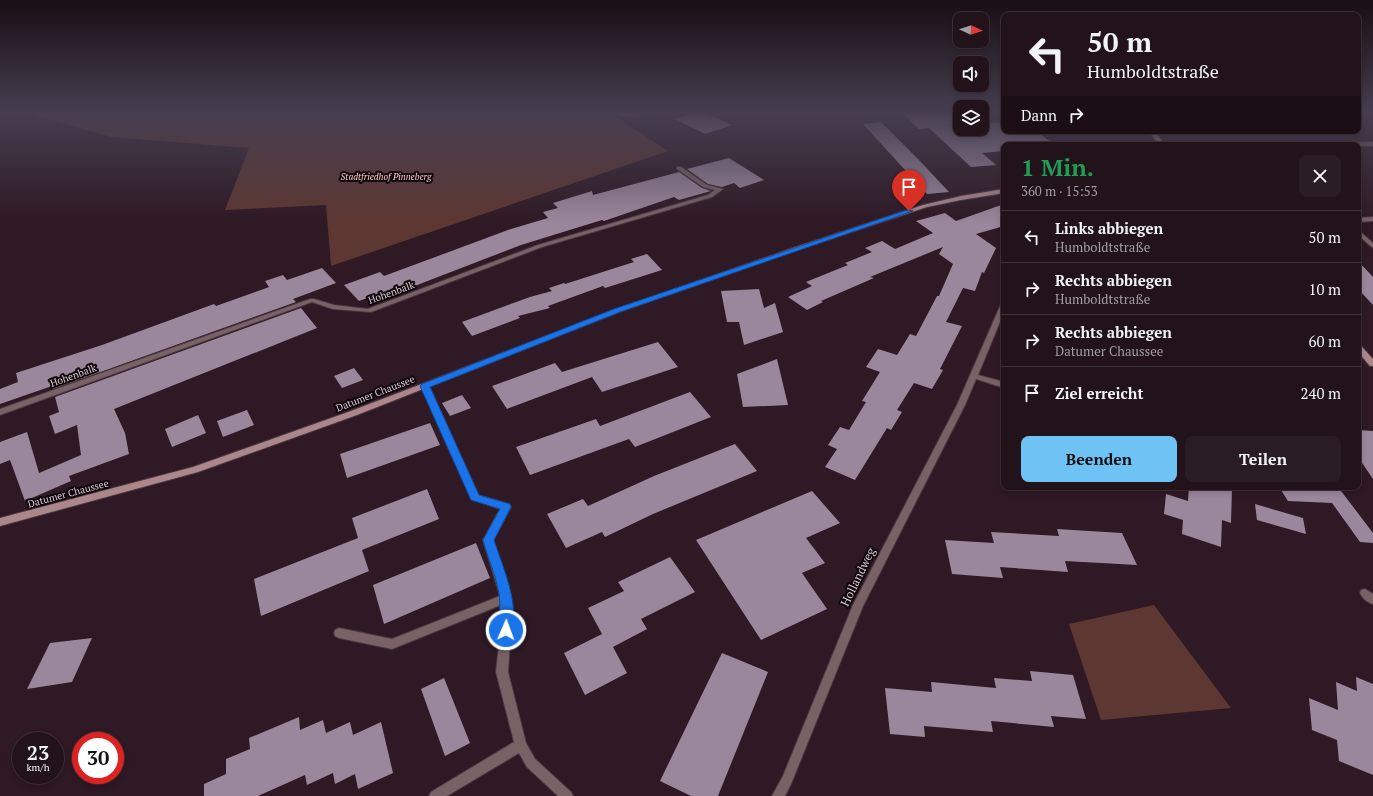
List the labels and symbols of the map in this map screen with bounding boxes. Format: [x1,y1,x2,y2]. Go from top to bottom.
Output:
north arrow [953,12,989,48]
pin [892,170,926,211]
park label: Stadtfriedhof Pinneberg [341,171,432,183]
street label: Hohenbalk [366,278,417,307]
street label: Hohenbalk [48,361,99,390]
street label: Datumer Chaussee [334,372,416,414]
street label: Datumer Chaussee [26,476,110,511]
street label: Hollandweg [837,544,878,609]
position arrow [485,609,527,651]
speed limit sign: 30 [72,732,124,784]

